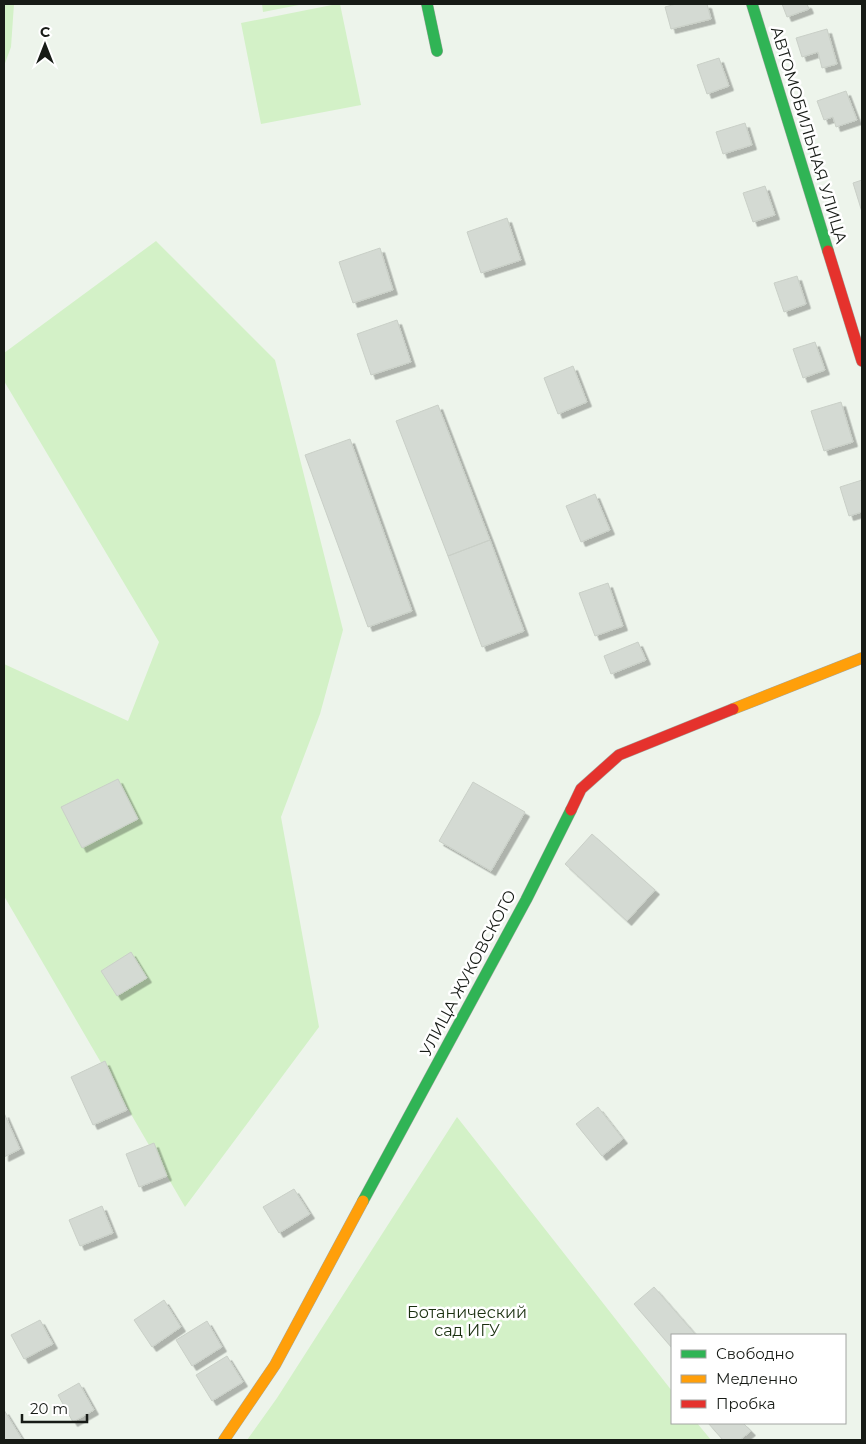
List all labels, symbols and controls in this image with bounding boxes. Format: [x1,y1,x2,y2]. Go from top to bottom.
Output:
north arrow [20,20,70,70]
text: С [40,23,50,41]
street label: АВТОМОБИЛЬНАЯ УЛИЦА [767,24,851,246]
street label: УЛИЦА ЖУКОВСКОГО [416,887,520,1059]
park label: Ботанический сад ИГУ [407,1303,527,1340]
legend [671,1334,846,1424]
text: Свободно [716,1344,794,1363]
text: Медленно [716,1369,798,1388]
scale bar [22,1392,88,1424]
text: Пробка [716,1394,775,1413]
text: 20 m [30,1399,68,1418]

